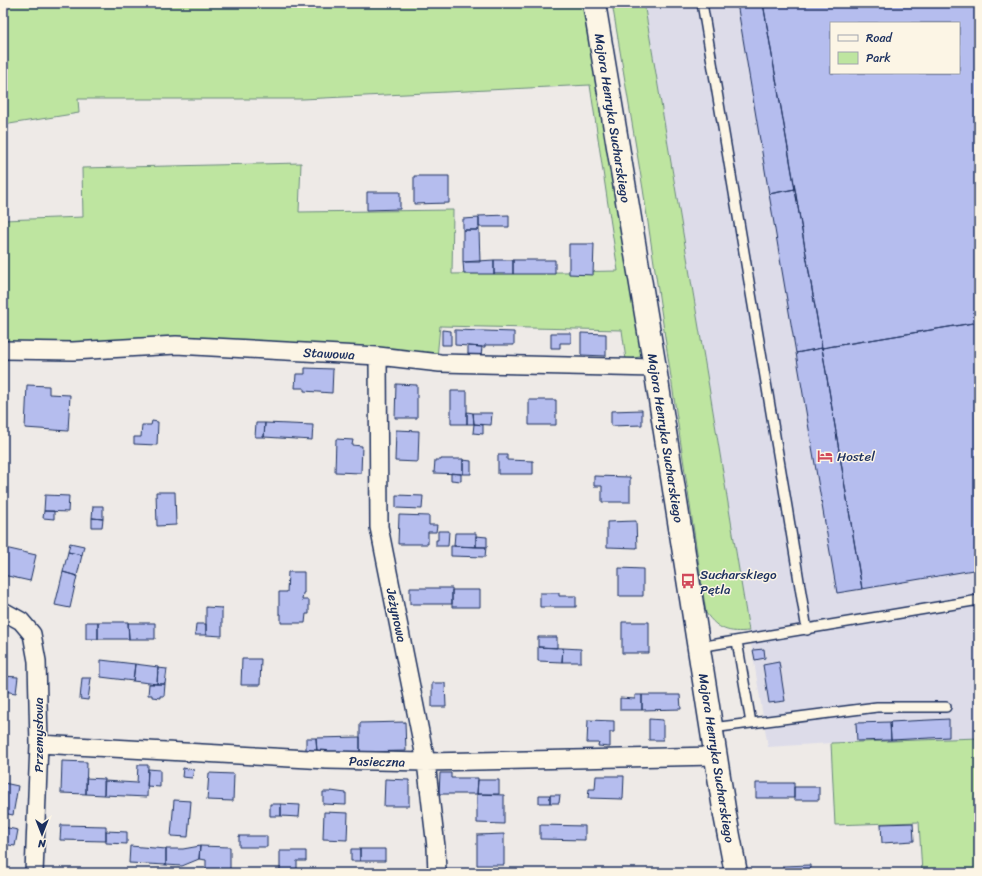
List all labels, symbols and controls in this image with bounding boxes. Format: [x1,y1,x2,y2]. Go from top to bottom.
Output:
legend [830,22,960,74]
text: Road [866,27,893,49]
street label: Majora Henryka Sucharskiego [588,32,637,205]
text: Park [866,47,891,69]
street label: Stawowa [303,341,356,366]
street label: Majora Henryka Sucharskiego [641,352,690,525]
place label: Hostel [837,445,875,468]
hotel icon: Hostel [816,447,834,465]
place label: Sucharskiego Pętla [700,563,777,601]
bus stop icon: Sucharskiego Pętla [679,572,697,590]
street label: Jeżynowa [379,585,414,645]
street label: Majora Henryka Sucharskiego [692,672,741,845]
street label: Przemysłowa [27,697,50,773]
street label: Pasieczna [349,750,406,773]
north arrow [22,814,62,854]
text: N [38,834,47,853]

